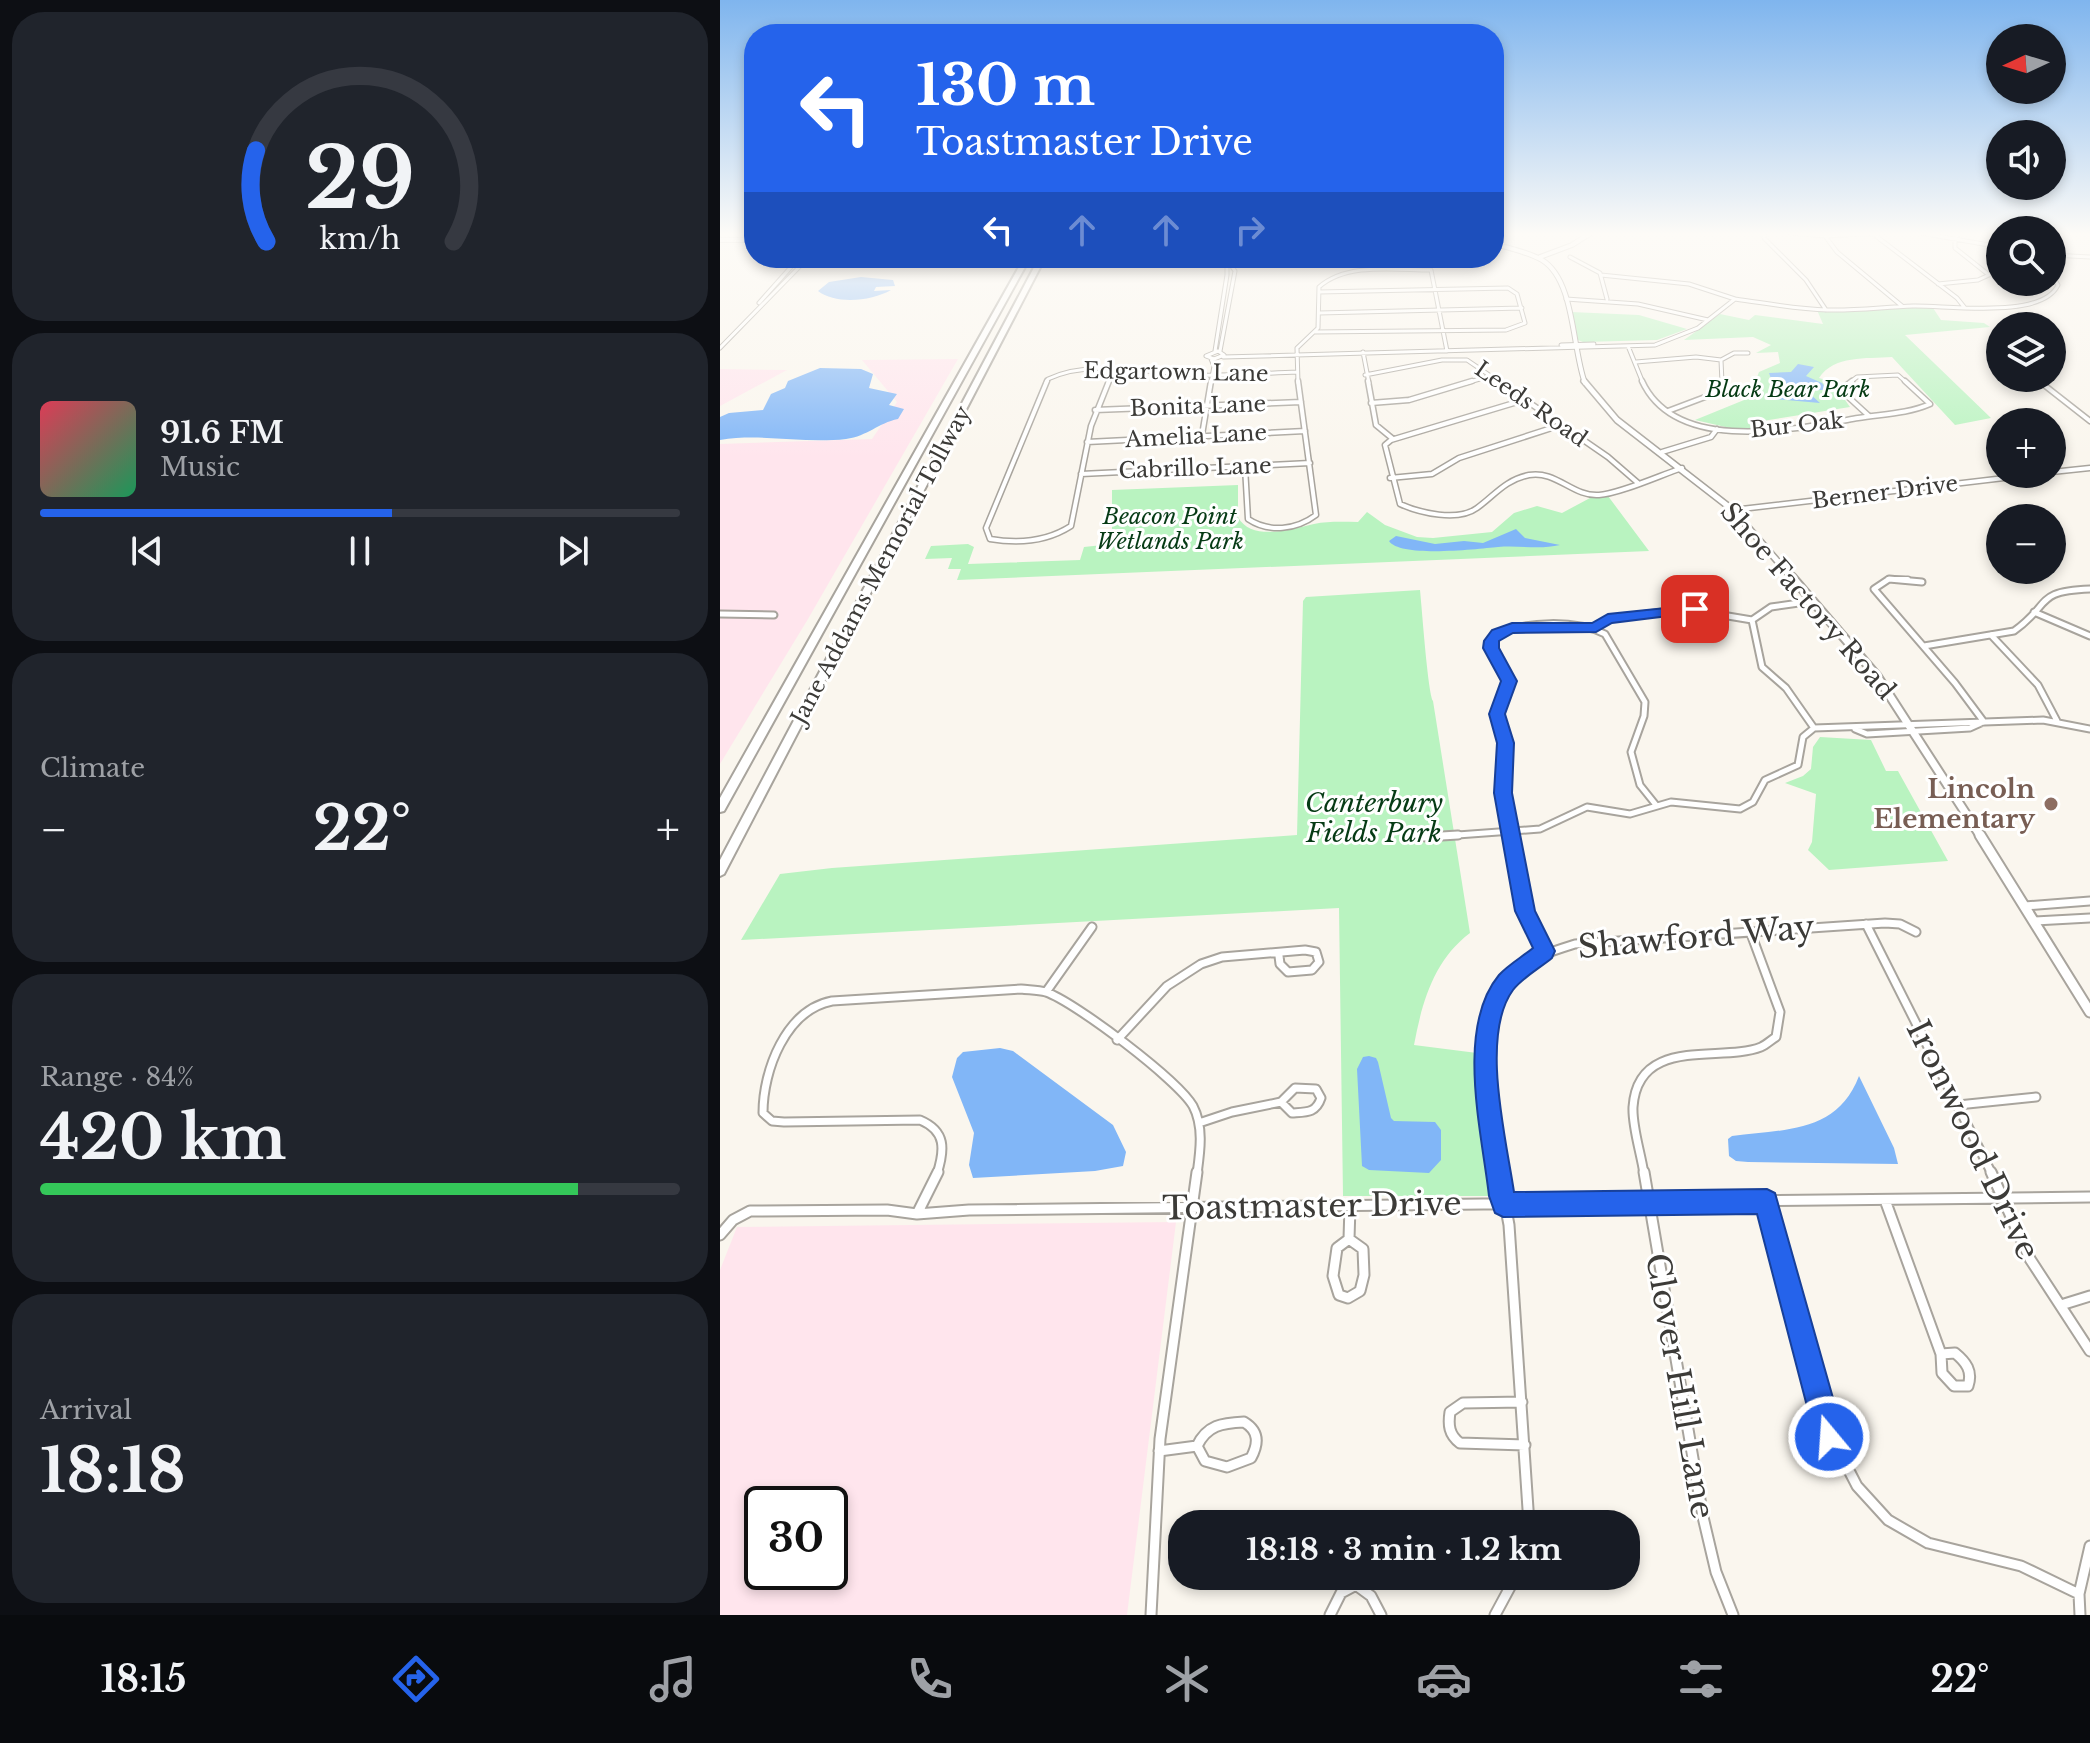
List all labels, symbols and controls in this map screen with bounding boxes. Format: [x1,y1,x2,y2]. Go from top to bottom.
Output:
north arrow [1986,24,2066,104]
map controls [1986,24,2066,584]
text: 130 m [916,51,1095,120]
icon: left [784,56,888,160]
text: Toastmaster Drive [916,120,1253,165]
button: sound [1986,120,2066,200]
text: 29 [305,127,415,230]
icon: left [976,208,1020,252]
icon: ahead [1060,208,1104,252]
icon: ahead [1144,208,1188,252]
icon: right [1228,208,1272,252]
button: search [1986,216,2066,296]
text: km/h [319,221,401,257]
button: layers [1986,312,2066,392]
street label: Leeds Road [1470,355,1592,453]
street label: Edgartown Lane [1083,357,1269,387]
park label: Black Bear Park [1705,376,1870,403]
street label: Bonita Lane [1129,390,1267,422]
street label: Jane Addams Memorial Tollway [784,401,977,732]
street label: Bur Oak [1749,407,1846,443]
button: + [1986,408,2066,488]
text: 91.6 FM [160,414,284,451]
street label: Amelia Lane [1123,419,1268,453]
text: Music [160,451,240,483]
street label: Cabrillo Lane [1118,452,1272,484]
street label: Berner Drive [1810,470,1960,514]
street label: Shoe Factory Road [1714,496,1902,706]
park label: Beacon Point Wetlands Park [1096,503,1244,555]
button: − [1986,504,2066,584]
icon: previous [125,529,169,573]
icon: pause [338,529,382,573]
icon: next [551,529,595,573]
pin [1661,575,1729,643]
icon: arrive [1673,587,1717,631]
text: Climate [40,752,145,784]
place label: Lincoln Elementary [1873,773,2035,835]
park label: Canterbury Fields Park [1305,787,1444,849]
text: 22° [313,792,411,866]
marker: Lincoln Elementary [2042,795,2060,813]
text: − [40,802,68,857]
text: + [656,802,680,857]
street label: Shawford Way [1576,907,1817,967]
street label: Ironwood Drive [1898,1014,2048,1266]
text: Range · 84% [40,1061,194,1093]
text: 420 km [40,1101,286,1175]
street label: Toastmaster Drive [1162,1183,1462,1229]
street label: Clover Hill Lane [1637,1250,1723,1522]
text: Arrival [40,1394,132,1426]
position arrow [1787,1395,1871,1479]
text: 18:18 [40,1434,186,1508]
speed limit sign: 30 [744,1486,848,1590]
text: 18:18 · 3 min · 1.2 km [1246,1531,1562,1568]
icon: directions [388,1651,444,1707]
icon: music [645,1651,701,1707]
icon: phone [902,1651,958,1707]
icon: climate [1159,1651,1215,1707]
icon: car [1416,1651,1472,1707]
icon: filters [1673,1651,1729,1707]
text: 18:15 [101,1657,186,1702]
text: 22° [1930,1657,1989,1702]

